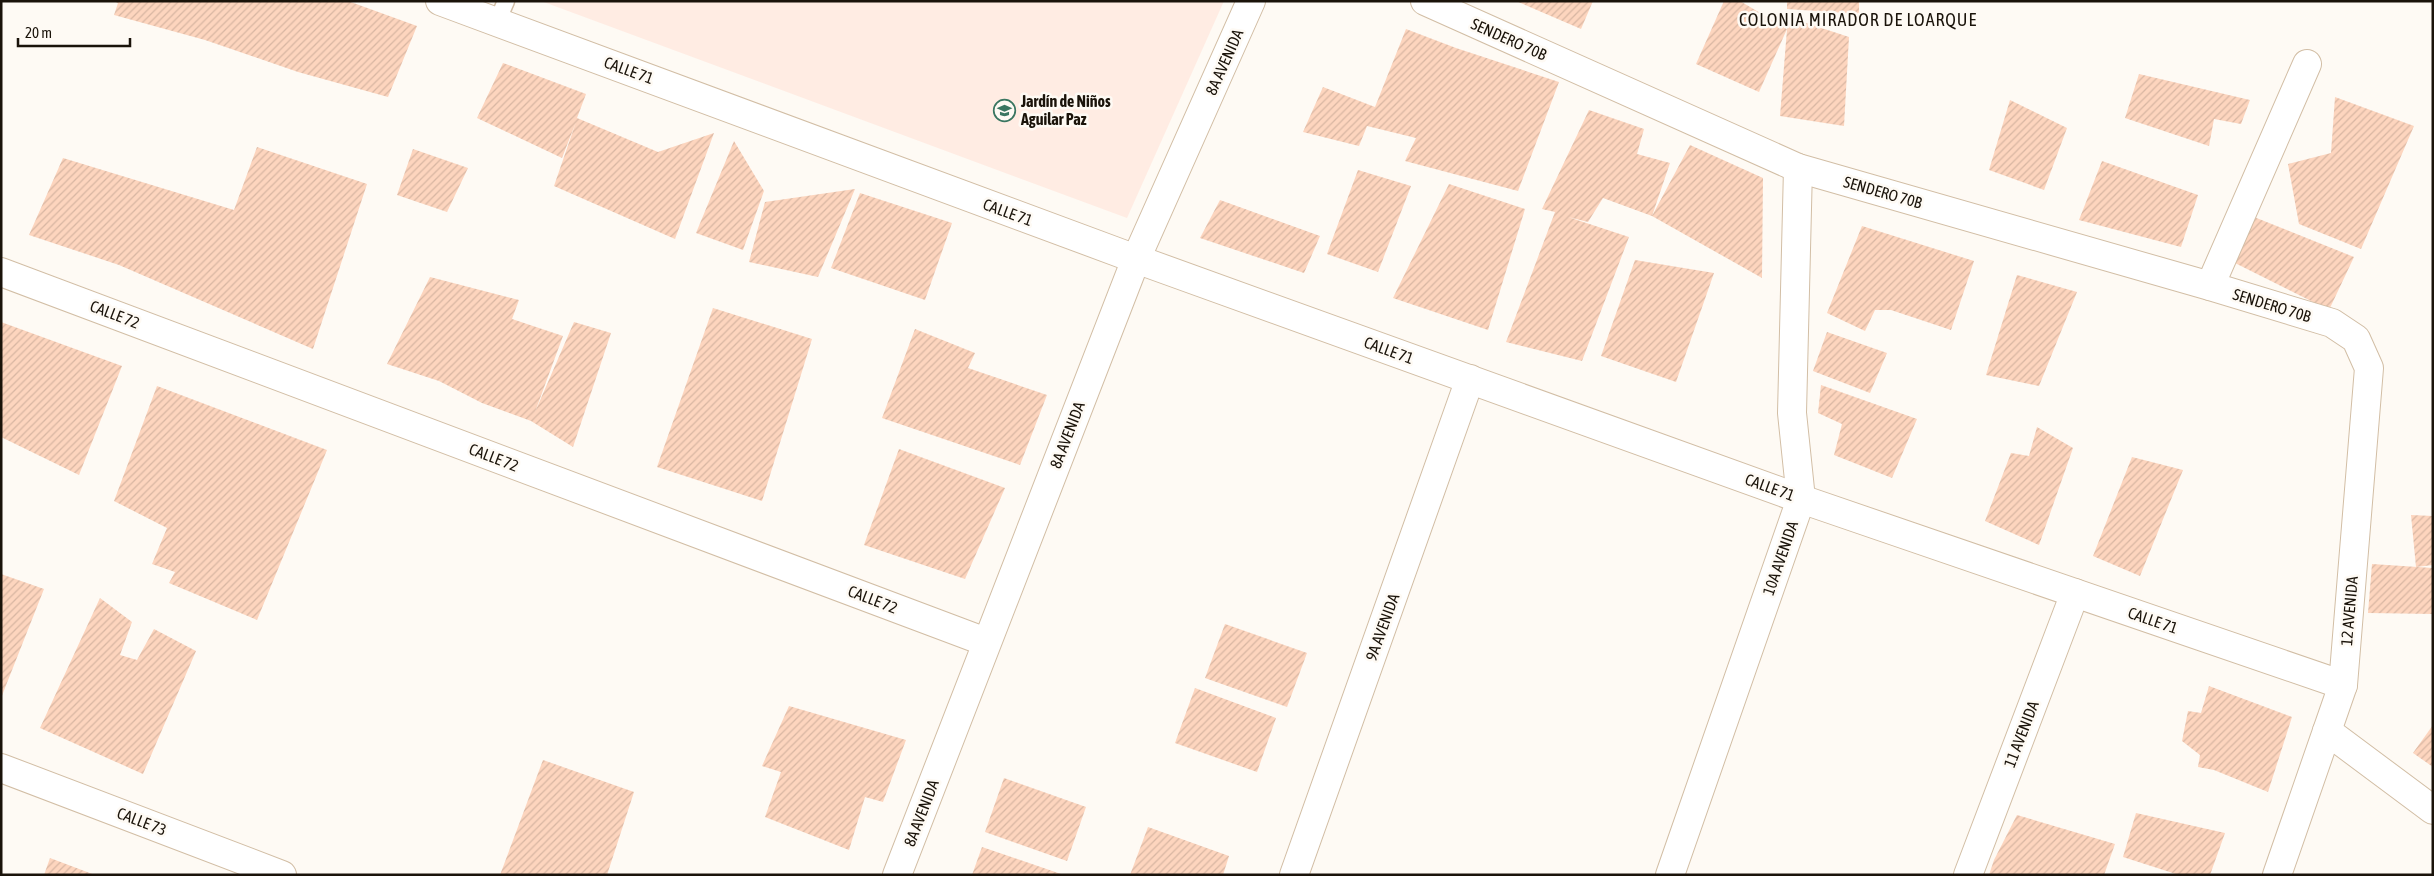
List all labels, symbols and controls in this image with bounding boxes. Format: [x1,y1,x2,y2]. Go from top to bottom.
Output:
district label: COLONIA MIRADOR DE LOARQUE [1739,9,1977,30]
street label: SENDERO 70B [1468,14,1550,64]
scale bar [18,15,130,47]
text: 20 m [25,24,52,41]
street label: 8A AVENIDA [1202,26,1247,98]
street label: CALLE 71 [602,53,656,87]
place label: Jardín de Niños Aguilar Paz [1020,92,1111,128]
school or university icon: Jardín de Niños Aguilar Paz [993,98,1017,122]
street label: SENDERO 70B [1842,172,1925,212]
street label: CALLE 71 [981,195,1035,229]
street label: SENDERO 70B [2231,285,2314,326]
street label: CALLE 72 [88,296,142,332]
street label: CALLE 71 [1362,333,1416,367]
street label: 8A AVENIDA [1046,399,1088,471]
street label: CALLE 72 [467,439,521,475]
street label: CALLE 71 [1743,470,1797,504]
street label: 10A AVENIDA [1759,518,1801,598]
street label: 12 AVENIDA [2337,575,2361,647]
street label: CALLE 72 [846,581,900,617]
street label: 9A AVENIDA [1362,591,1402,663]
street label: CALLE 71 [2126,603,2180,637]
street label: 11 AVENIDA [2000,698,2042,770]
street label: 8A AVENIDA [900,777,942,849]
street label: CALLE 73 [115,803,169,839]

